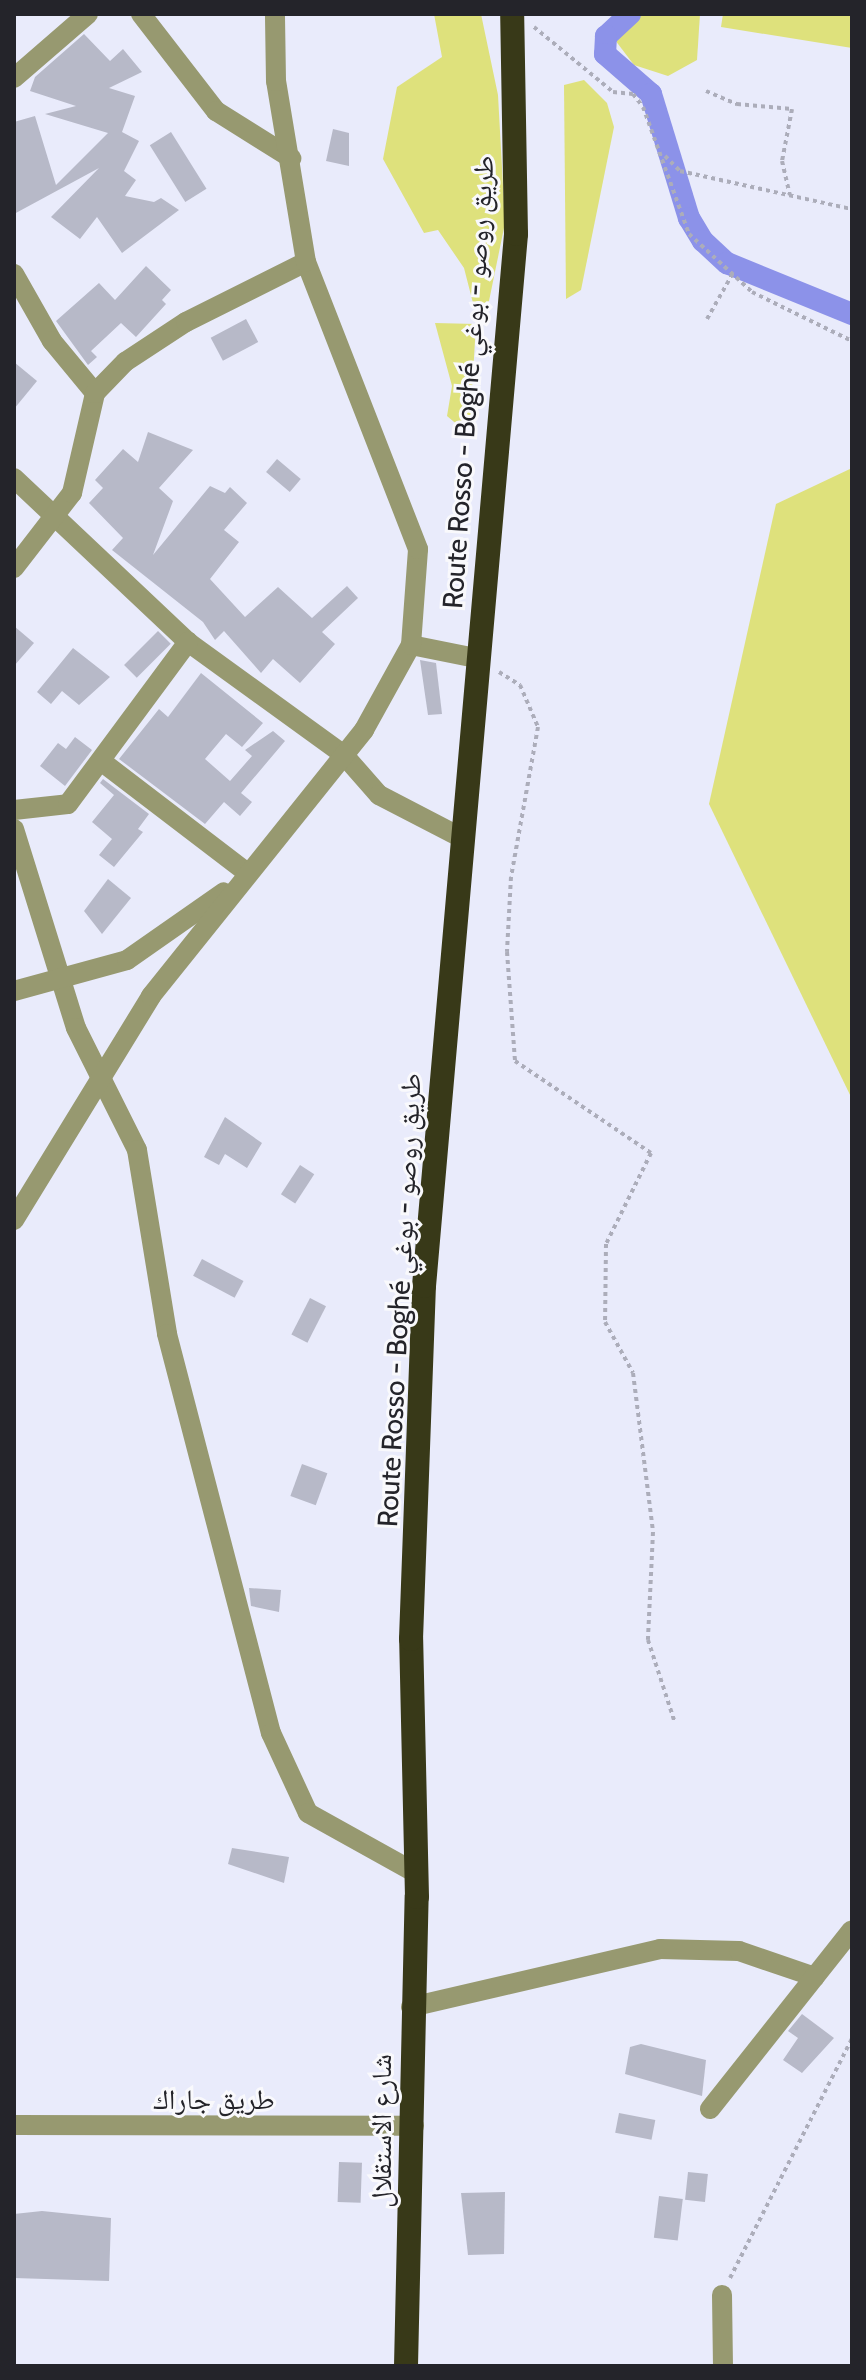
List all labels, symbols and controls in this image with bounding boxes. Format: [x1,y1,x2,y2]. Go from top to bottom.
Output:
street label: Route Rosso - Boghé طريق روصو - بوغي [435,154,501,610]
street label: Route Rosso - Boghé طريق روصو - بوغي [370,1072,428,1528]
street label: شارع الاستقلال [364,2054,398,2208]
street label: طريق جاراك [153,2082,275,2116]

